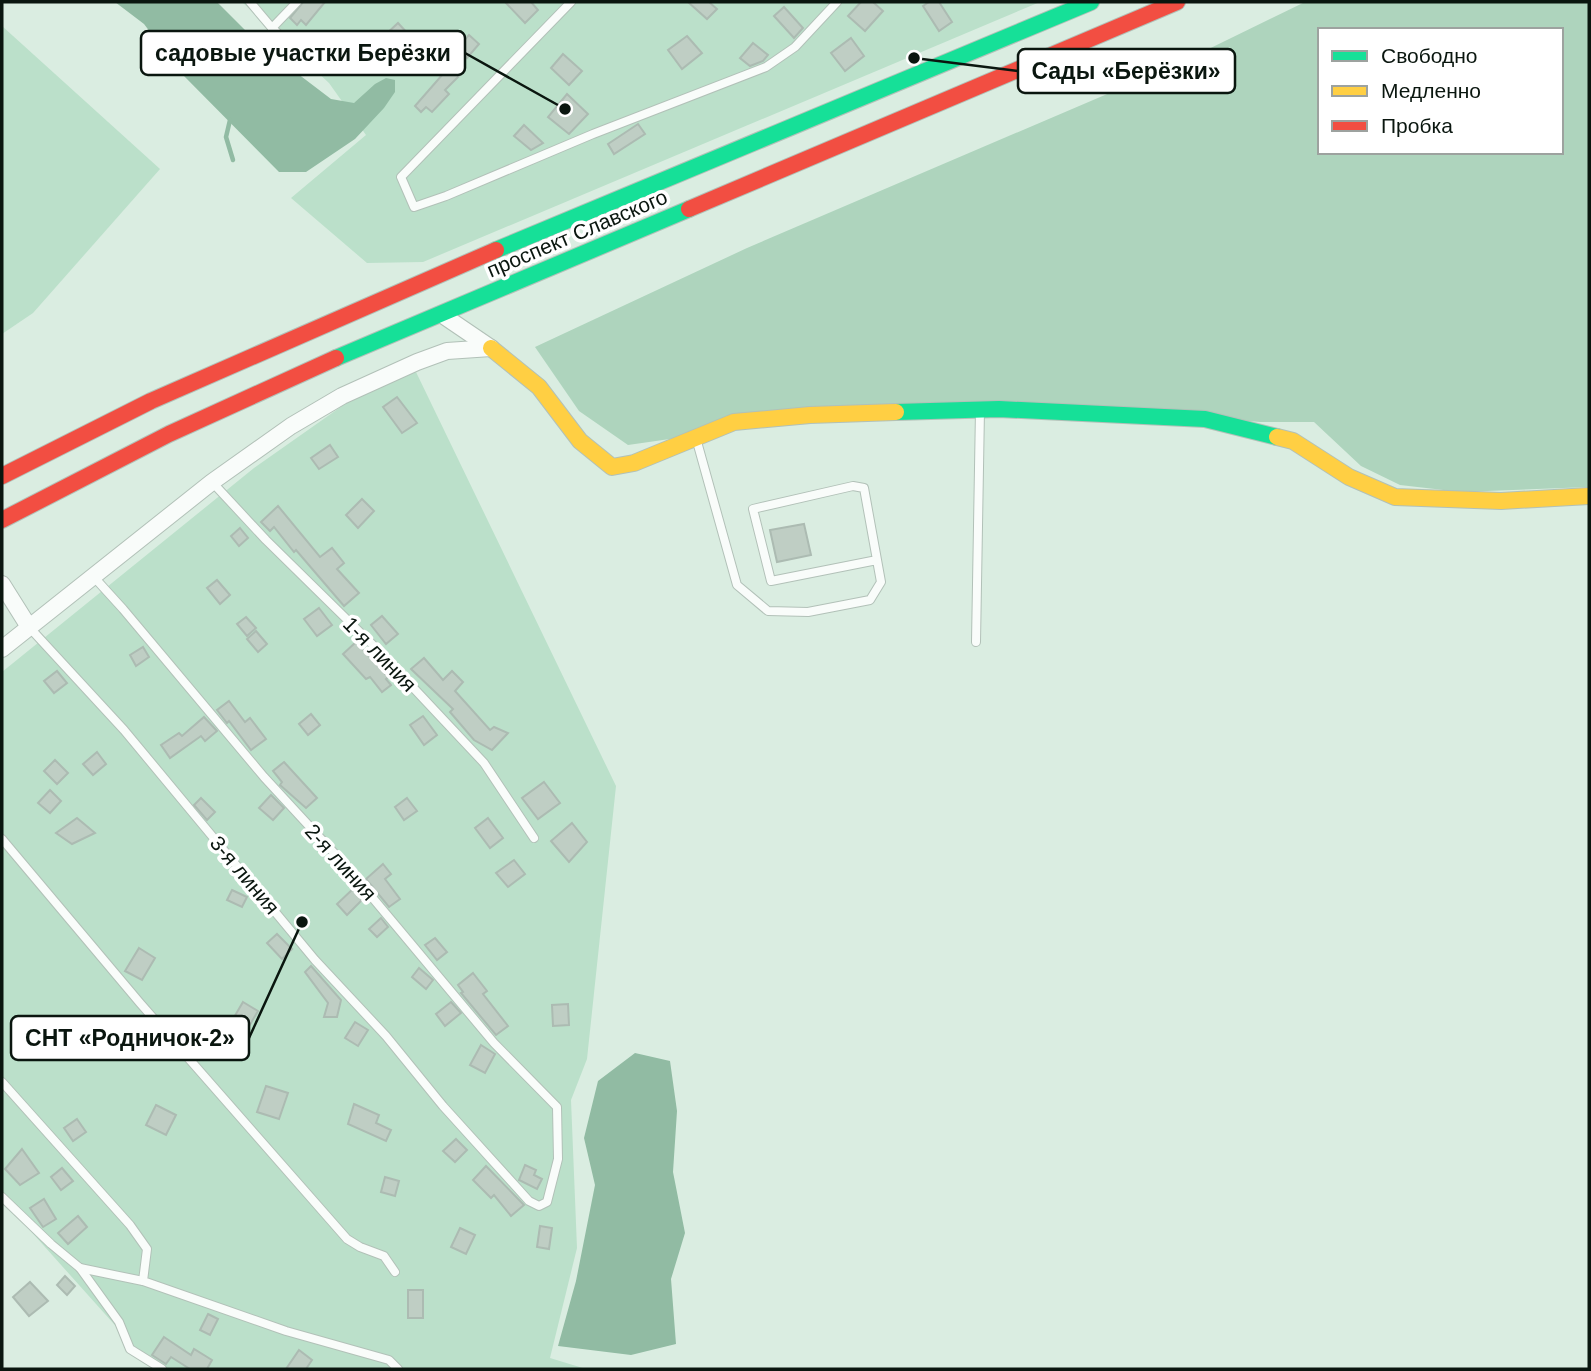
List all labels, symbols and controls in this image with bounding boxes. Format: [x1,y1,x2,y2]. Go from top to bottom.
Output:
legend [1318,28,1563,154]
callout: садовые участки Берёзки [141,31,465,75]
text: садовые участки Берёзки [155,40,451,66]
text: Свободно [1381,44,1478,67]
callout: Сады «Берёзки» [1018,49,1235,93]
text: Сады «Берёзки» [1031,58,1221,84]
text: Медленно [1381,79,1481,102]
text: Пробка [1381,114,1453,137]
street label: проспект Славского [483,185,671,281]
street label: 1-я линия [339,612,421,696]
street label: 2-я линия [301,819,381,905]
street label: 3-я линия [206,831,284,919]
callout: СНТ «Родничок-2» [11,1016,249,1060]
text: СНТ «Родничок-2» [25,1025,235,1051]

